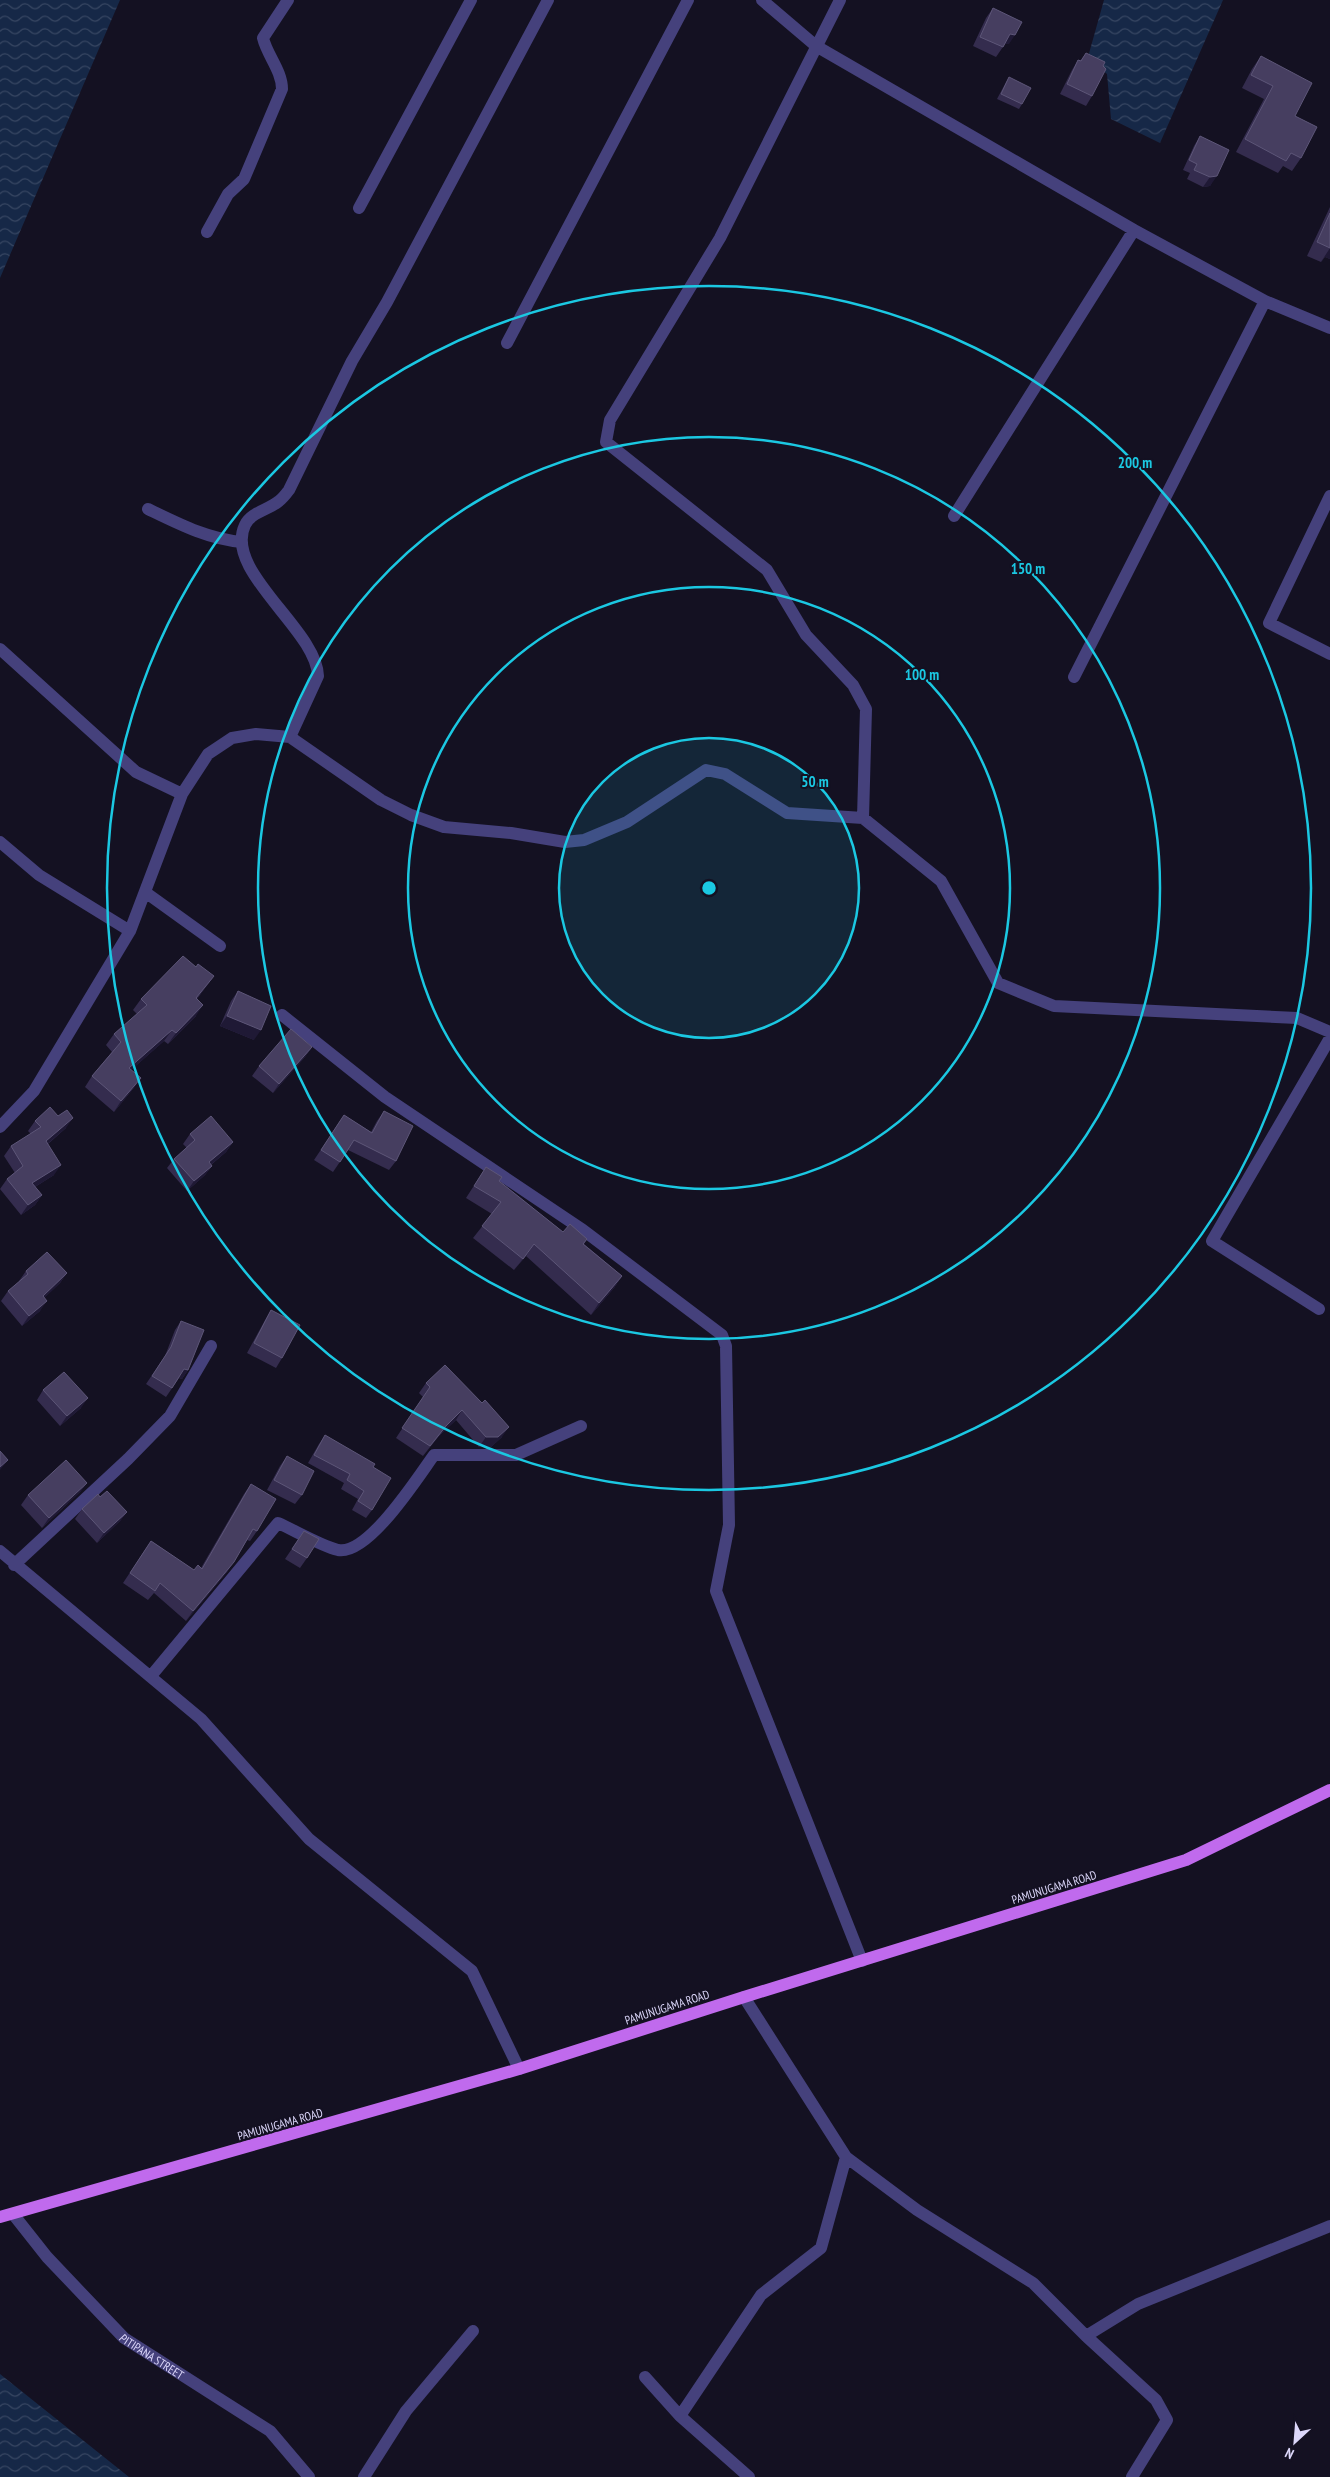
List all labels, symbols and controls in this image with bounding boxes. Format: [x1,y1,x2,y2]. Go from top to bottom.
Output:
text: 200 m [1118,453,1152,472]
text: 150 m [1011,559,1045,578]
text: 100 m [905,665,939,684]
text: 50 m [801,772,829,791]
centre of rings [700,879,718,897]
street label: PAMUNUGAMA ROAD [1010,1867,1098,1907]
street label: PAMUNUGAMA ROAD [623,1986,711,2028]
street label: PAMUNUGAMA ROAD [236,2105,324,2143]
street label: PITIPANA STREET [116,2331,188,2382]
north arrow [1270,2417,1320,2467]
text: N [1282,2444,1297,2463]

